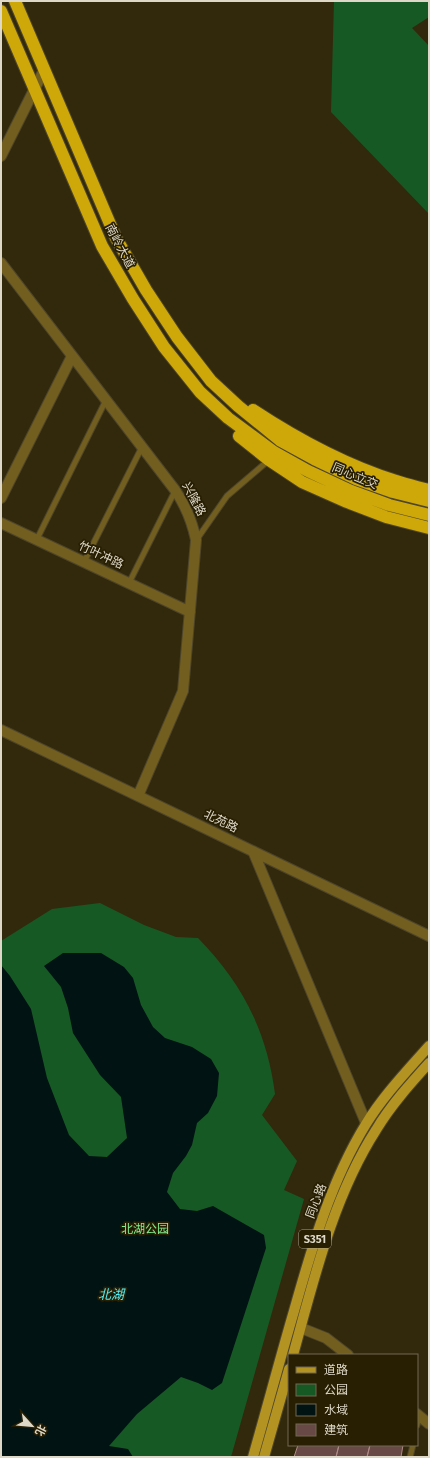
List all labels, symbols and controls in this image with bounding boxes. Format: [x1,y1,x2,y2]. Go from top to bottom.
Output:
street label: 南岭大道 [103,222,137,270]
street label: 同心立交 [330,460,380,492]
street label: 兴隆路 [179,480,209,518]
street label: 竹叶冲路 [76,539,126,571]
street label: 北苑路 [202,807,240,835]
street label: 同心路 [303,1182,329,1220]
park label: 北湖公园 [121,1222,169,1236]
road number: S351 [299,1230,331,1248]
water label: 北湖 [98,1287,126,1302]
legend [288,1354,418,1446]
text: 道路 [324,1363,348,1377]
text: 公园 [324,1383,348,1397]
text: 水域 [324,1403,348,1417]
north arrow [12,1406,52,1446]
text: 北 [32,1422,49,1438]
text: 建筑 [324,1423,348,1437]

